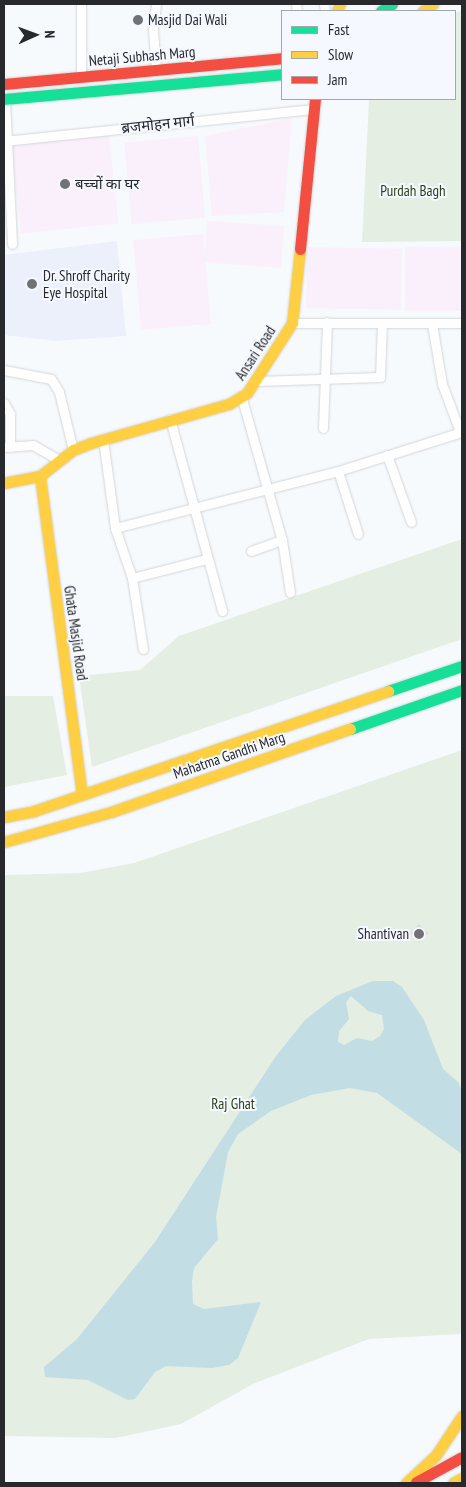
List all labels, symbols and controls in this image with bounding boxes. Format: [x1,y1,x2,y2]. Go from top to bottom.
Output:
north arrow [10,10,60,60]
legend [281,10,456,100]
place label: Masjid Dai Wali [148,11,227,29]
marker: Masjid Dai Wali [132,14,144,26]
text: Fast [328,20,349,39]
text: N [41,30,59,39]
street label: Netaji Subhash Marg [88,42,196,70]
text: Slow [328,45,353,64]
text: Jam [328,70,347,89]
street label: ब्रजमोहन मार्ग [121,111,195,137]
place label: बच्चों का घर [75,175,139,193]
marker: बच्चों का घर [59,178,71,190]
park label: Purdah Bagh [380,182,446,200]
place label: Dr. Shroff Charity Eye Hospital [43,266,131,301]
marker: Dr. Shroff Charity Eye Hospital [25,277,39,291]
street label: Ansari Road [231,323,279,383]
street label: Ghata Masjid Road [60,584,92,682]
street label: Mahatma Gandhi Marg [171,727,287,783]
place label: Shantivan [358,925,409,943]
marker: Shantivan [413,928,425,940]
park label: Raj Ghat [211,1095,255,1113]

